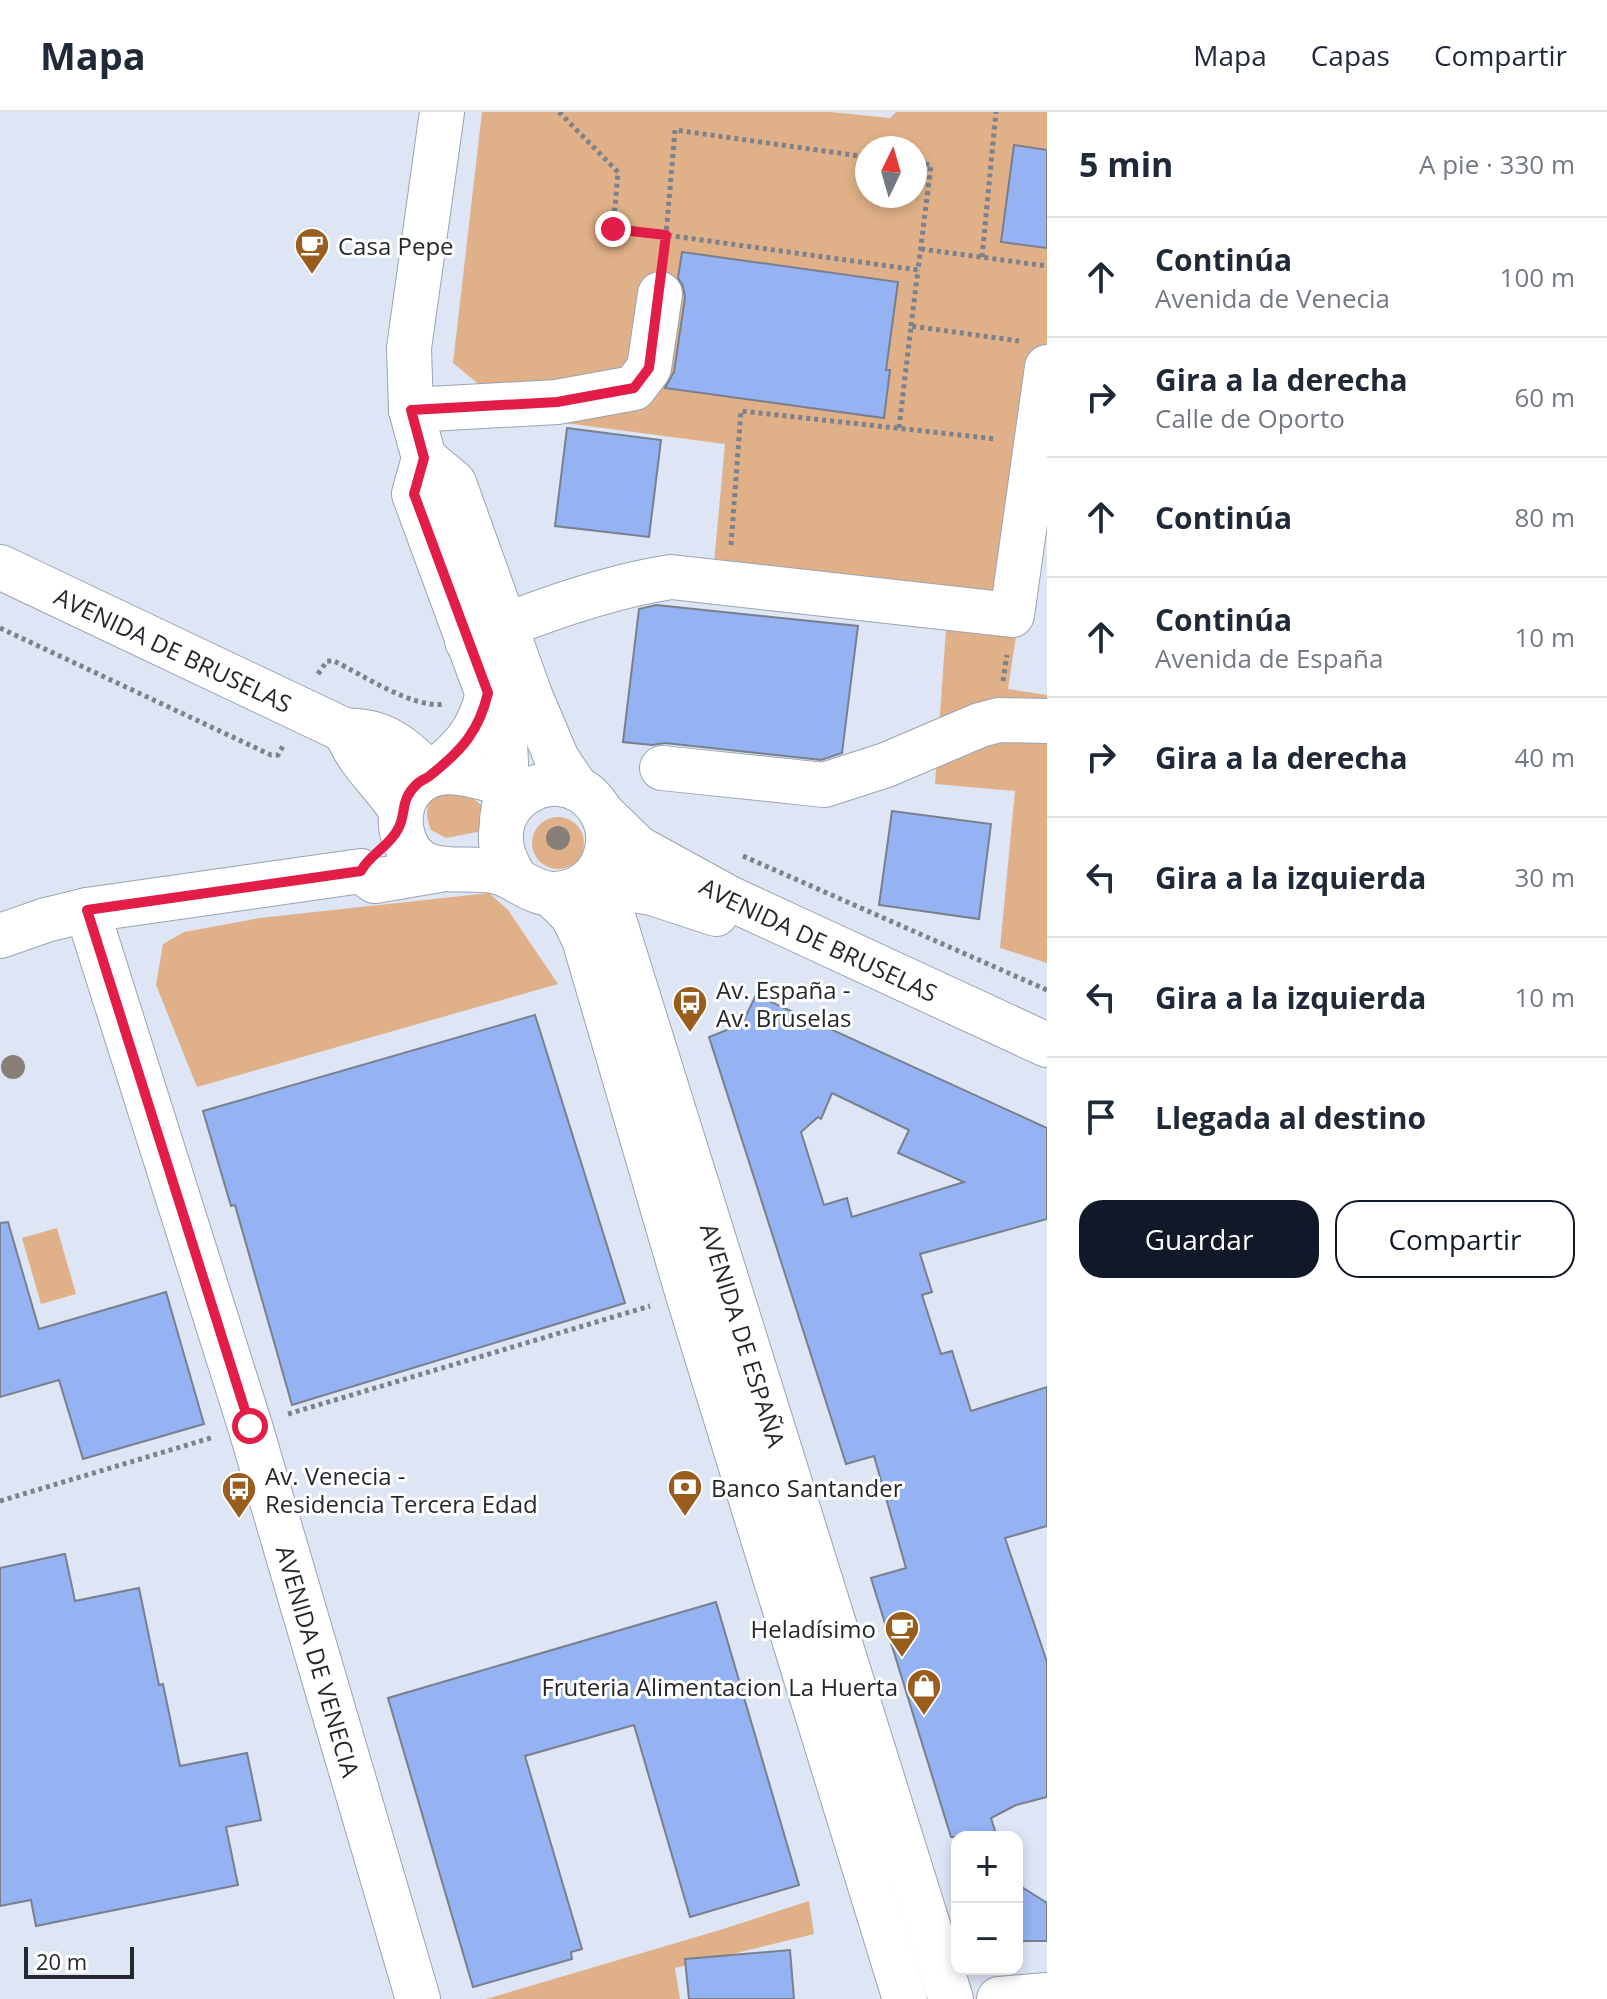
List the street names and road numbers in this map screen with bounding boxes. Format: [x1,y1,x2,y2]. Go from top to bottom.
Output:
street label: AVENIDA DE BRUSELAS [50,579,297,720]
street label: AVENIDA DE BRUSELAS [694,869,943,1009]
street label: AVENIDA DE ESPAÑA [693,1219,794,1452]
street label: AVENIDA DE VENECIA [269,1541,369,1781]

